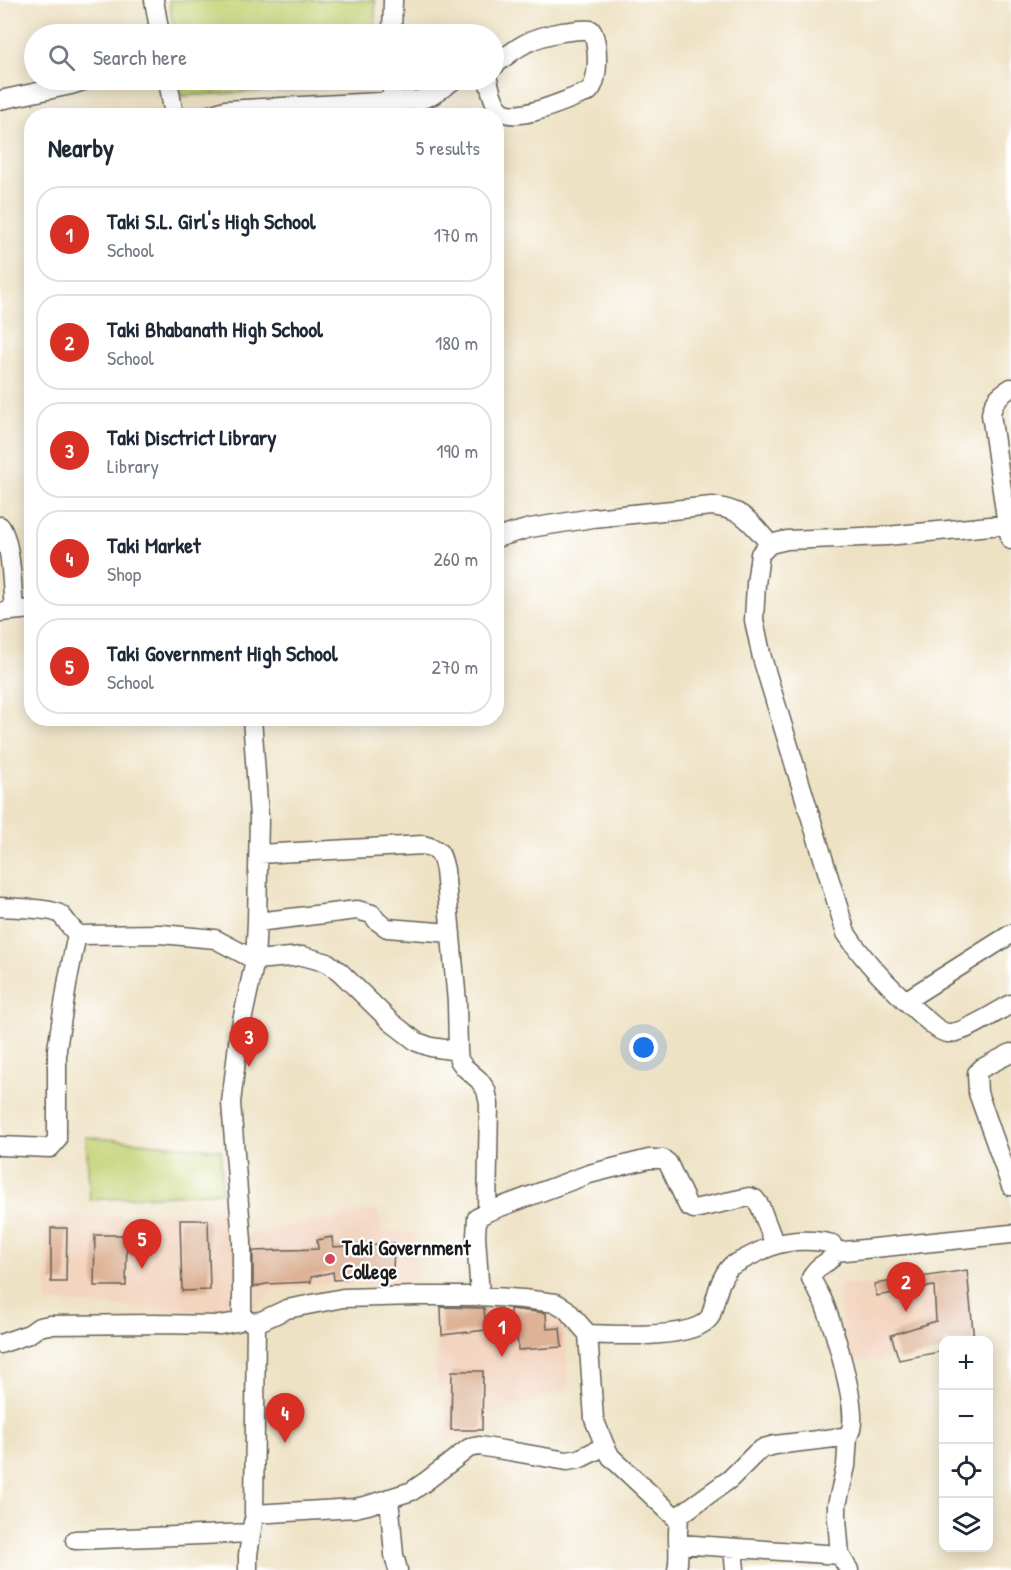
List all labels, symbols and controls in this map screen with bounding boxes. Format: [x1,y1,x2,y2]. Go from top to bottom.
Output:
search box [24,24,504,90]
icon: search [45,41,78,74]
text: Search here [93,42,187,72]
text: Nearby [48,130,114,165]
text: 5 results [416,134,480,161]
text: Taki S.L. Girl's High School [107,206,316,236]
text: 1 [66,221,73,248]
text: 170 m [434,221,478,248]
text: School [107,236,154,263]
text: Taki Bhabanath High School [107,314,323,344]
text: 2 [65,329,74,356]
text: 180 m [435,329,478,356]
text: School [107,344,154,371]
text: Taki Disctrict Library [107,422,277,452]
text: 3 [65,437,74,464]
text: 190 m [436,437,478,464]
text: Library [107,452,159,479]
text: Taki Market [107,530,201,560]
text: 4 [66,545,73,572]
text: 260 m [434,545,478,572]
text: Shop [107,560,141,587]
text: Taki Government High School [107,638,338,668]
text: 5 [65,653,74,680]
text: 270 m [432,653,478,680]
text: School [107,668,154,695]
pin: 3 [230,1018,268,1067]
your location [629,1033,658,1062]
pin: 5 [122,1220,162,1269]
place label: Taki Government College [341,1233,471,1287]
marker: Taki Government College [323,1252,337,1266]
pin: 2 [886,1262,926,1312]
pin: 1 [482,1308,522,1357]
map controls [939,1336,993,1552]
button: + [939,1336,993,1390]
button: − [939,1390,993,1444]
pin: 4 [266,1394,304,1443]
button: locate [939,1444,993,1498]
button: layers [939,1498,993,1552]

